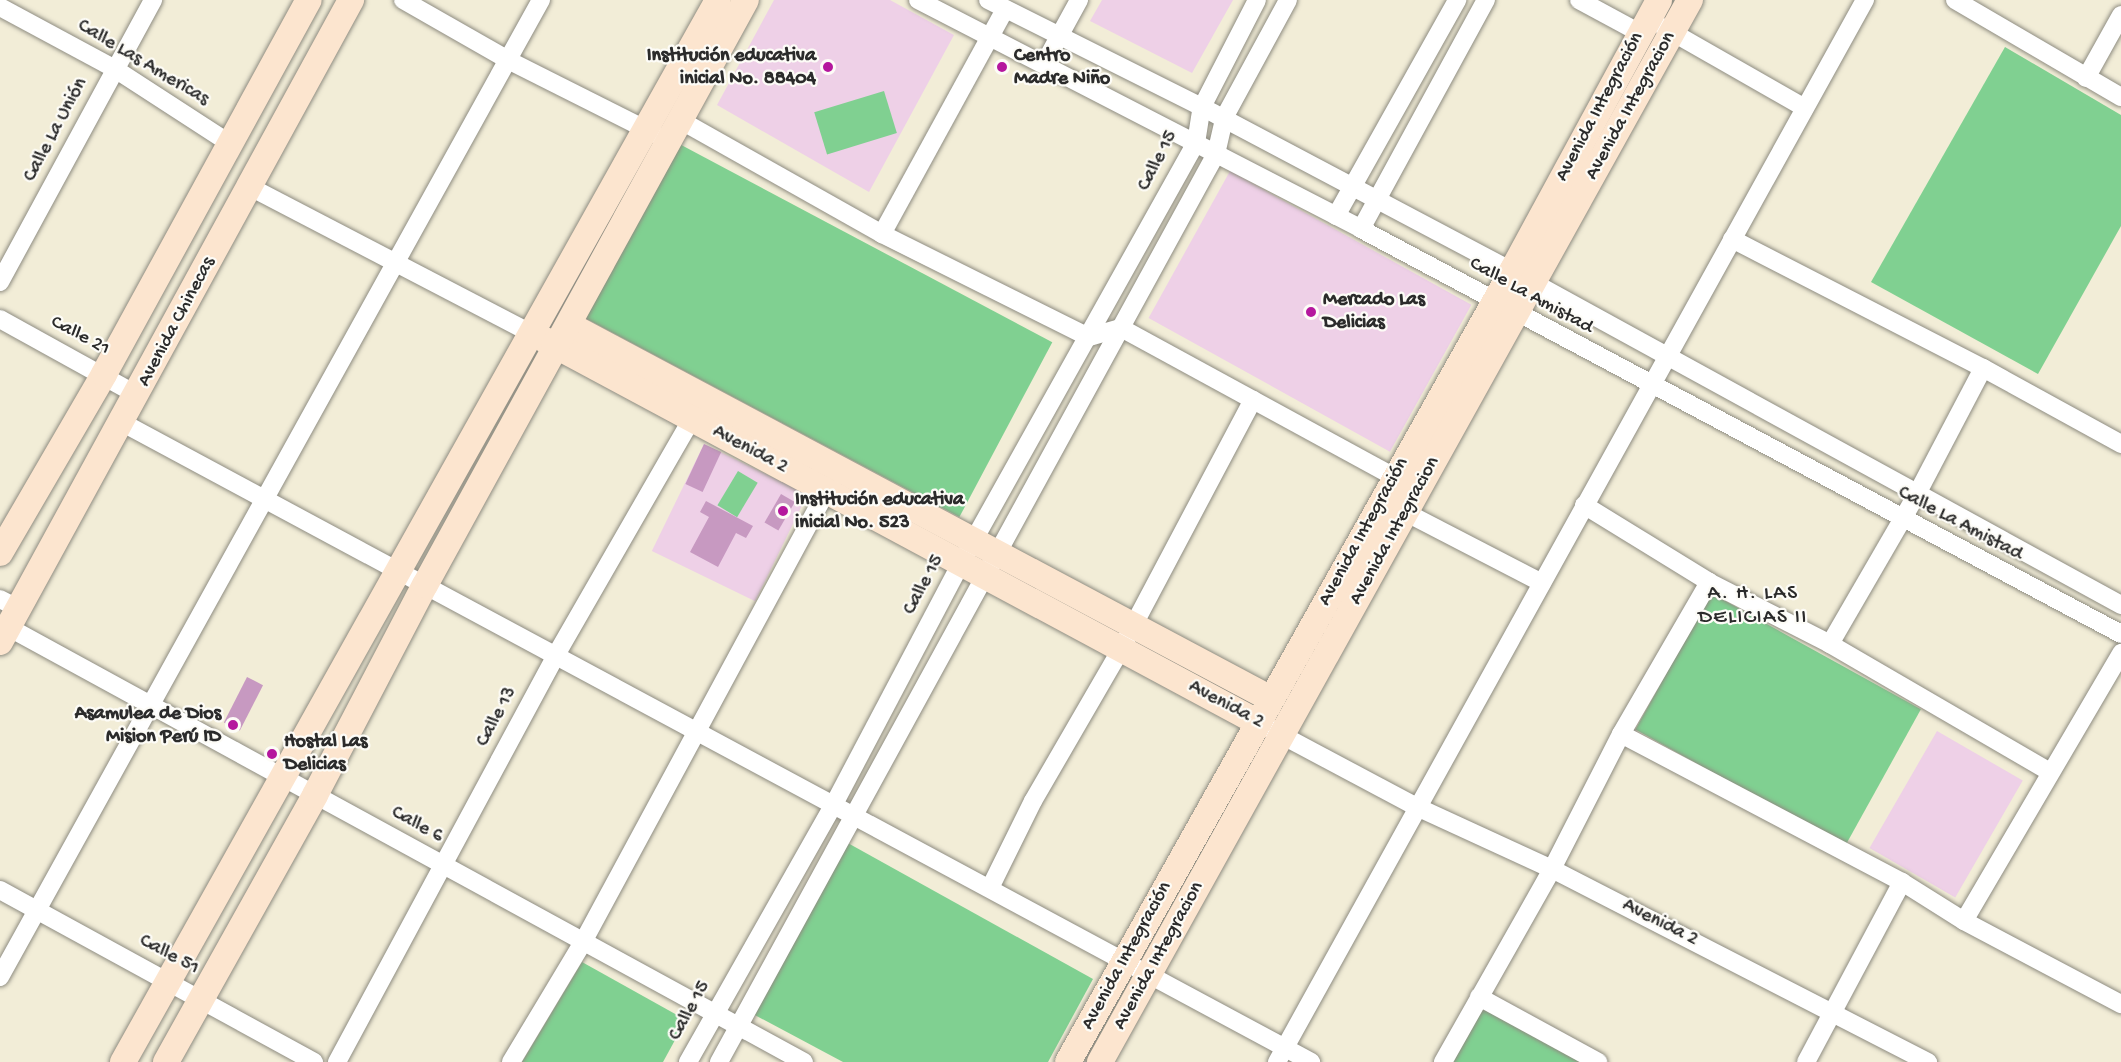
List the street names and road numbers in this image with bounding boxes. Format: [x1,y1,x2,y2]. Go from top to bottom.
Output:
street label: Calle Las Americas [73,14,213,112]
street label: Avenida Integración [1551,28,1649,186]
street label: Avenida Integracion [1580,28,1682,184]
street label: Calle La Unión [19,74,93,186]
street label: Calle 15 [1133,127,1183,195]
street label: Calle La Amistad [1465,252,1597,340]
street label: Avenida Chinecas [133,253,221,391]
street label: Calle 21 [46,310,114,362]
street label: Avenida 2 [708,420,792,480]
street label: Avenida Integracion [1344,453,1446,609]
street label: Avenida Integración [1313,454,1415,610]
street label: Calle La Amistad [1894,481,2026,567]
street label: Calle 15 [898,551,950,619]
street label: Avenida 2 [1184,675,1268,735]
street label: Calle 13 [471,683,523,751]
street label: Calle 6 [387,801,447,849]
street label: Avenida Integración [1076,878,1178,1034]
street label: Avenida Integracion [1108,878,1210,1034]
street label: Avenida 2 [1618,894,1702,952]
street label: Calle 51 [135,929,203,981]
street label: Calle 15 [664,977,716,1045]

